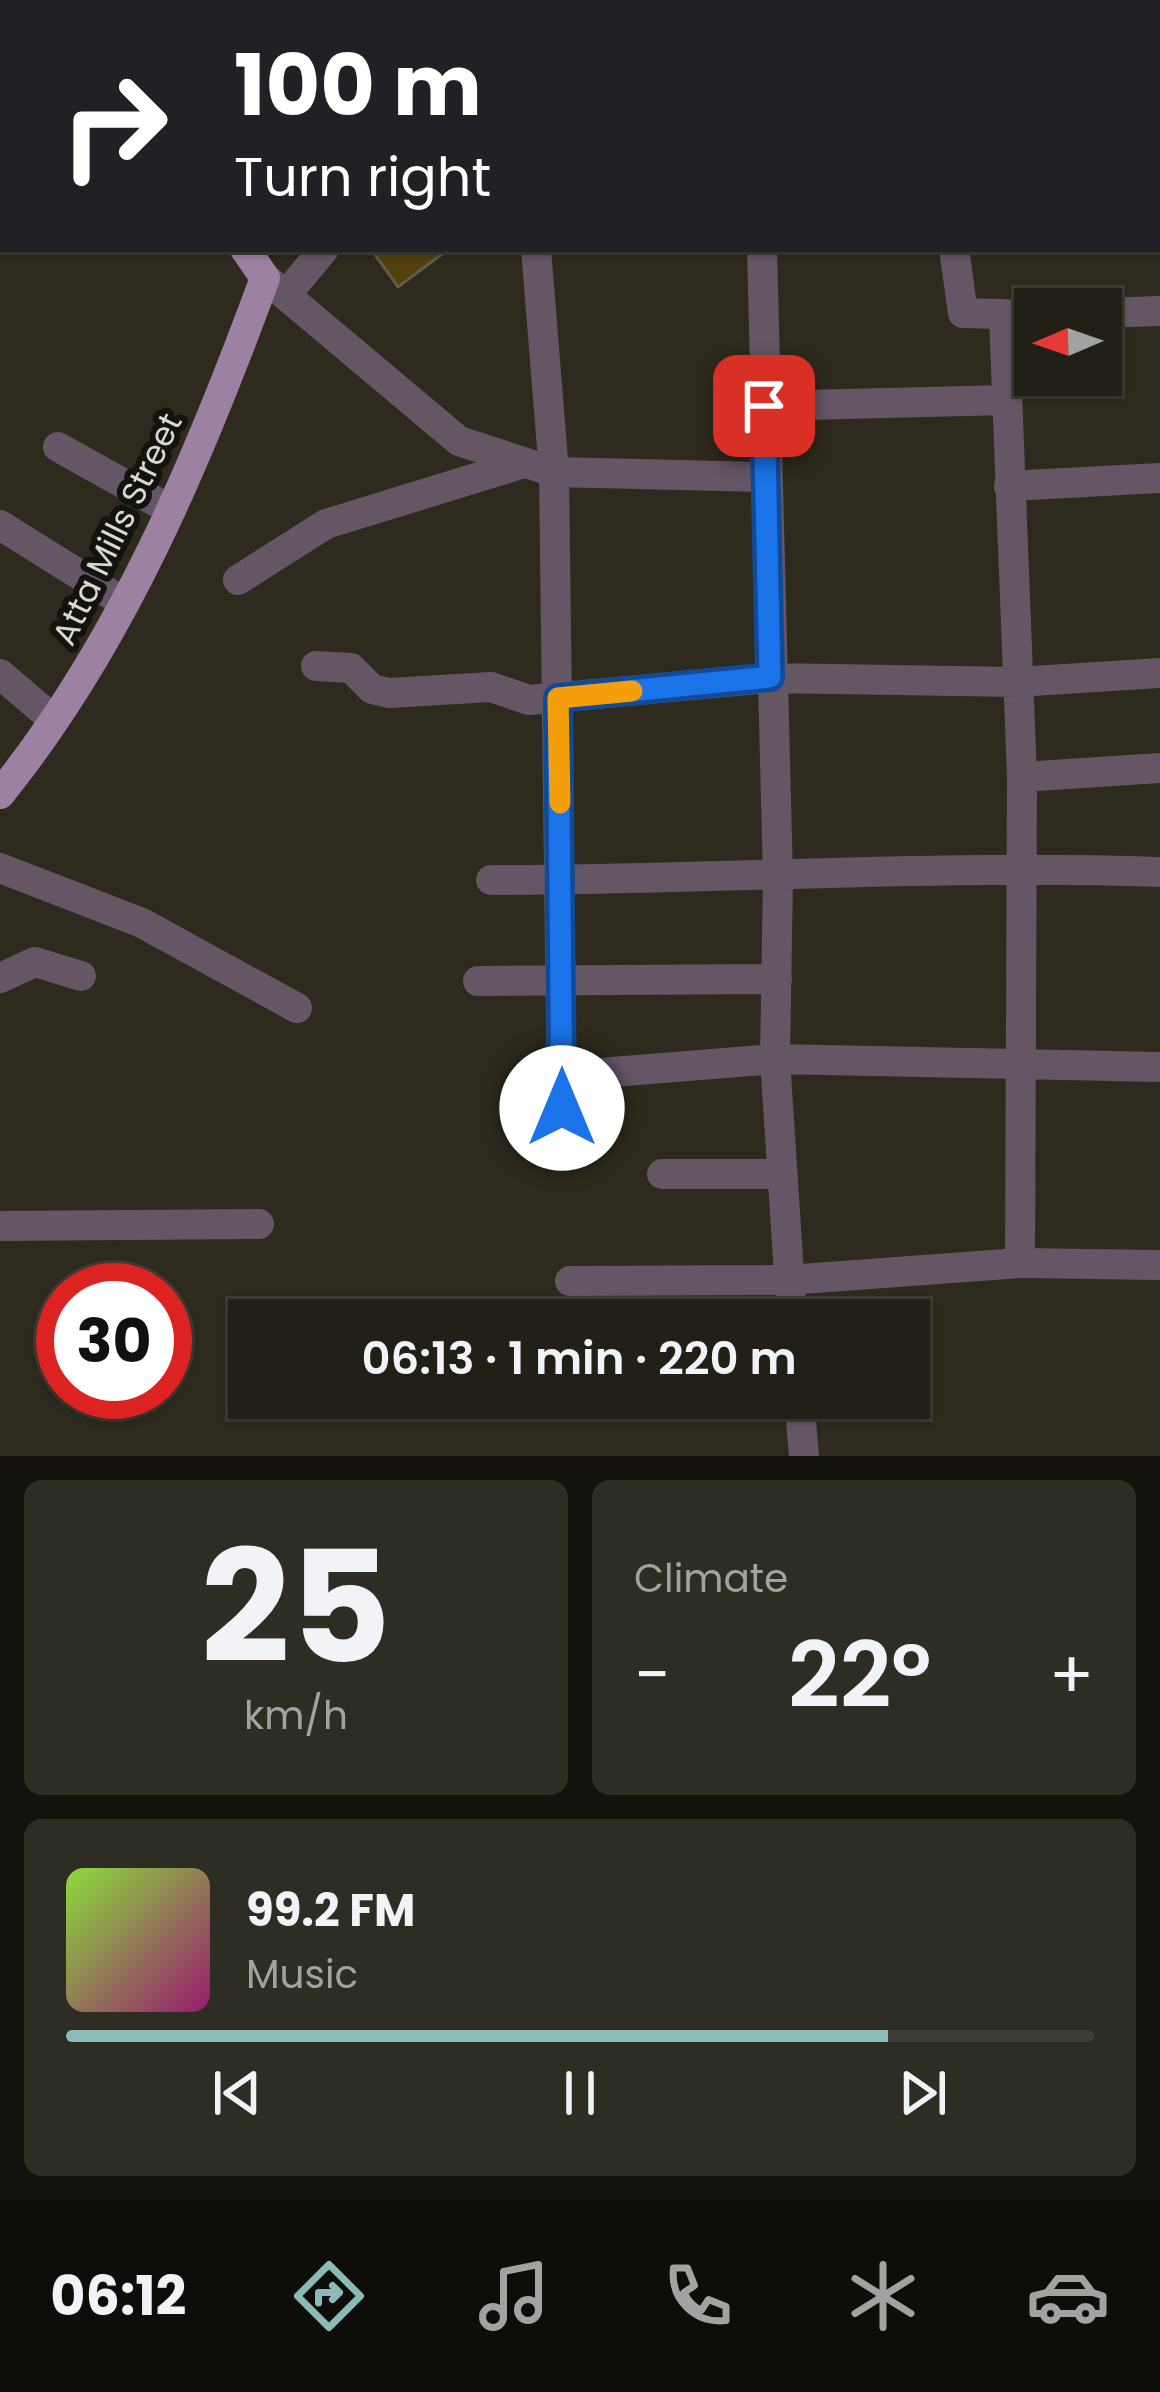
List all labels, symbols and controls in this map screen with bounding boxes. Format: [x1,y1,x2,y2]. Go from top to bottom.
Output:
text: 100 m [234,27,482,144]
icon: right [36,48,192,204]
text: Turn right [234,139,491,215]
north arrow [1014,288,1122,396]
map controls [1014,288,1122,396]
pin [713,355,815,457]
icon: arrive [731,373,797,439]
street label: Atta Mills Street [40,405,194,653]
position arrow [499,1045,625,1171]
speed limit sign: 30 [36,1263,192,1419]
text: 06:13 · 1 min · 220 m [361,1327,797,1390]
text: 25 [201,1498,391,1717]
text: Climate [634,1551,788,1606]
text: 22° [788,1612,931,1739]
text: − [634,1629,670,1721]
text: + [1049,1629,1094,1721]
text: km/h [244,1688,348,1743]
text: 99.2 FM [246,1879,415,1942]
text: Music [246,1947,358,2002]
icon: previous [204,2060,270,2126]
icon: pause [547,2060,613,2126]
icon: next [890,2060,956,2126]
icon: directions [287,2254,371,2338]
icon: music [472,2254,556,2338]
icon: phone [656,2254,740,2338]
icon: climate [841,2254,925,2338]
icon: car [1026,2254,1110,2338]
text: 06:12 [50,2258,186,2334]

